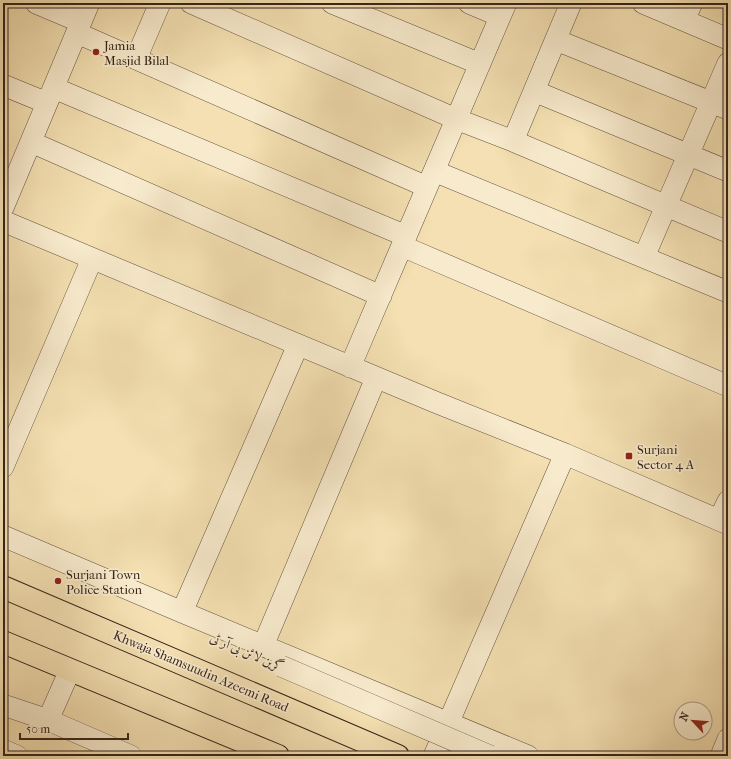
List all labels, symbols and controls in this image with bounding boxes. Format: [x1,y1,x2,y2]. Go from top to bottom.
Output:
place label: Jamia Masjid Bilal [103,38,170,68]
marker: Jamia Masjid Bilal [91,47,101,57]
place label: Surjani Sector 4 A [637,442,695,472]
marker: Surjani Sector 4 A [624,451,634,461]
place label: Surjani Town Police Station [66,567,143,597]
marker: Surjani Town Police Station [53,576,63,586]
street label: Khwaja Shamsuudin Azeemi Road [111,627,292,715]
street label: گرین لائن بی آر ٹی [207,629,287,676]
north arrow [673,701,713,741]
text: N [677,710,692,723]
scale bar [20,715,128,741]
text: 50 m [26,722,50,736]

